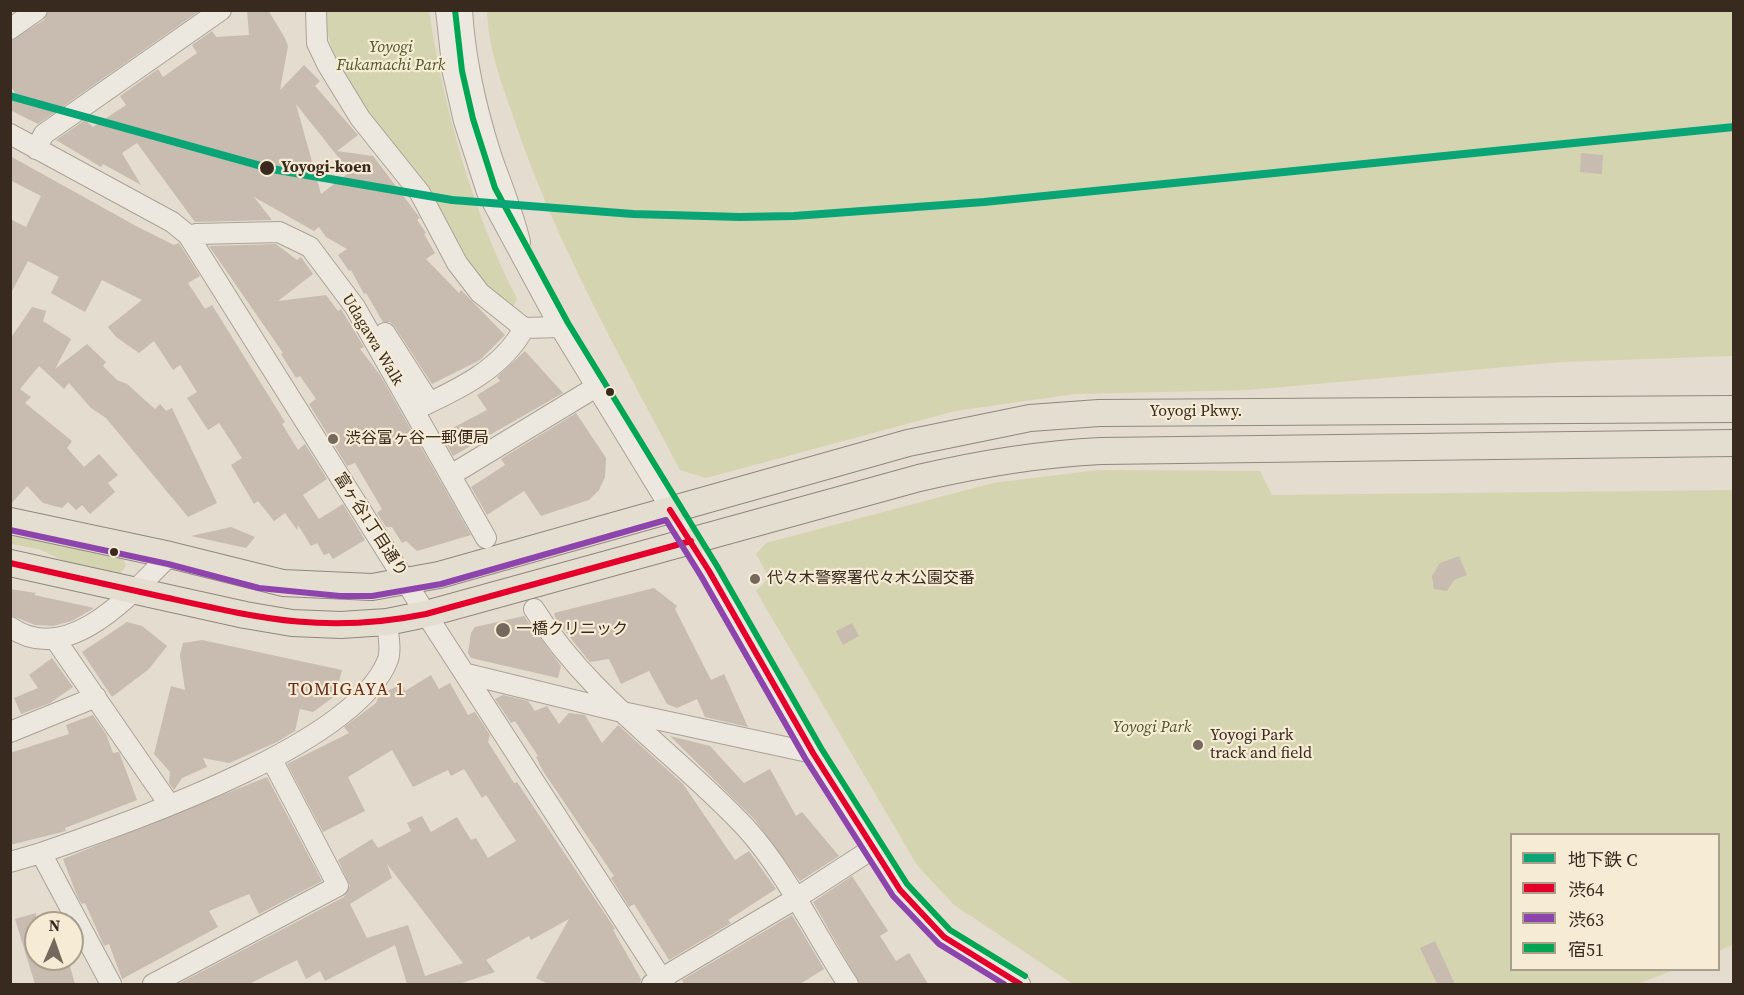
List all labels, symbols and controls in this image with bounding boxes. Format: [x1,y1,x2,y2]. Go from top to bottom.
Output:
park label: Yoyogi Fukamachi Park [337,38,445,76]
place label: Yoyogi-koen [281,158,371,178]
marker: Yoyogi-koen [258,159,276,177]
street label: Udagawa Walk [337,291,407,389]
unlabelled marker [604,386,616,398]
street label: Yoyogi Pkwy. [1150,402,1242,422]
place label: 渋谷富ヶ谷一郵便局 [345,429,489,449]
marker: 渋谷富ヶ谷一郵便局 [326,432,340,446]
street label: 富ヶ谷1丁目通り [329,469,411,581]
unlabelled marker [108,546,120,558]
place label: 代々木警察署代々木公園交番 [767,569,975,589]
marker: 代々木警察署代々木公園交番 [748,572,762,586]
place label: 一橋クリニック [516,620,628,640]
marker: 一橋クリニック [494,621,512,639]
district label: TOMIGAYA 1 [288,679,406,701]
park label: Yoyogi Park [1113,718,1191,738]
place label: Yoyogi Park track and field [1210,726,1312,764]
marker: Yoyogi Park track and field [1191,738,1205,752]
legend [1510,833,1720,971]
text: 地下鉄 C [1568,847,1638,872]
text: 渋64 [1568,877,1604,902]
text: 渋63 [1568,907,1604,932]
north arrow [24,911,84,971]
text: N [48,914,61,936]
text: 宿51 [1568,937,1604,962]

